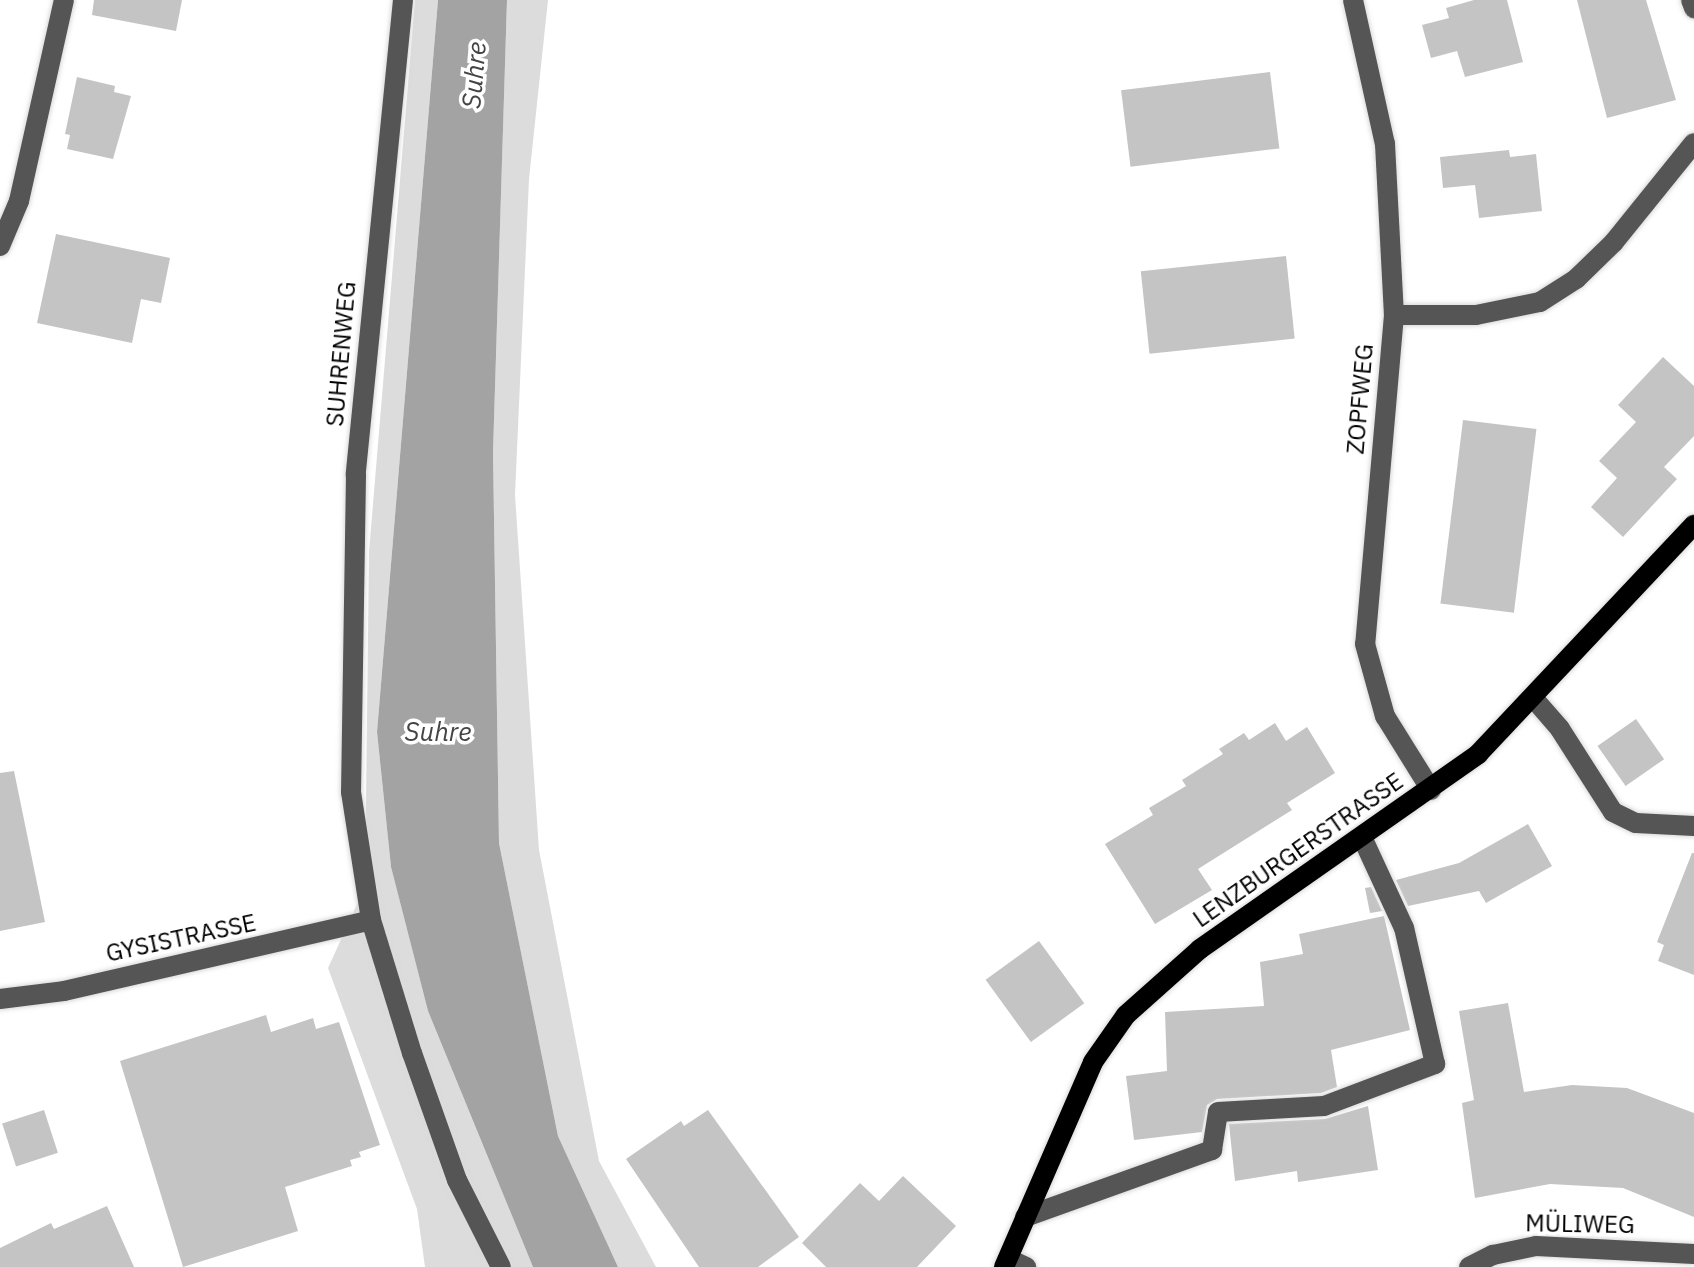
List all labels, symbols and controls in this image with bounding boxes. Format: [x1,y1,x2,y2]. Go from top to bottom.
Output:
water label: Suhre [456,40,492,110]
street label: SUHRENWEG [320,280,362,428]
street label: ZOPFWEG [1341,343,1379,455]
water label: Suhre [405,716,471,748]
street label: LENZBURGERSTRASSE [1187,767,1409,933]
street label: GYSISTRASSE [103,908,259,968]
street label: MÜLIWEG [1525,1209,1635,1239]

